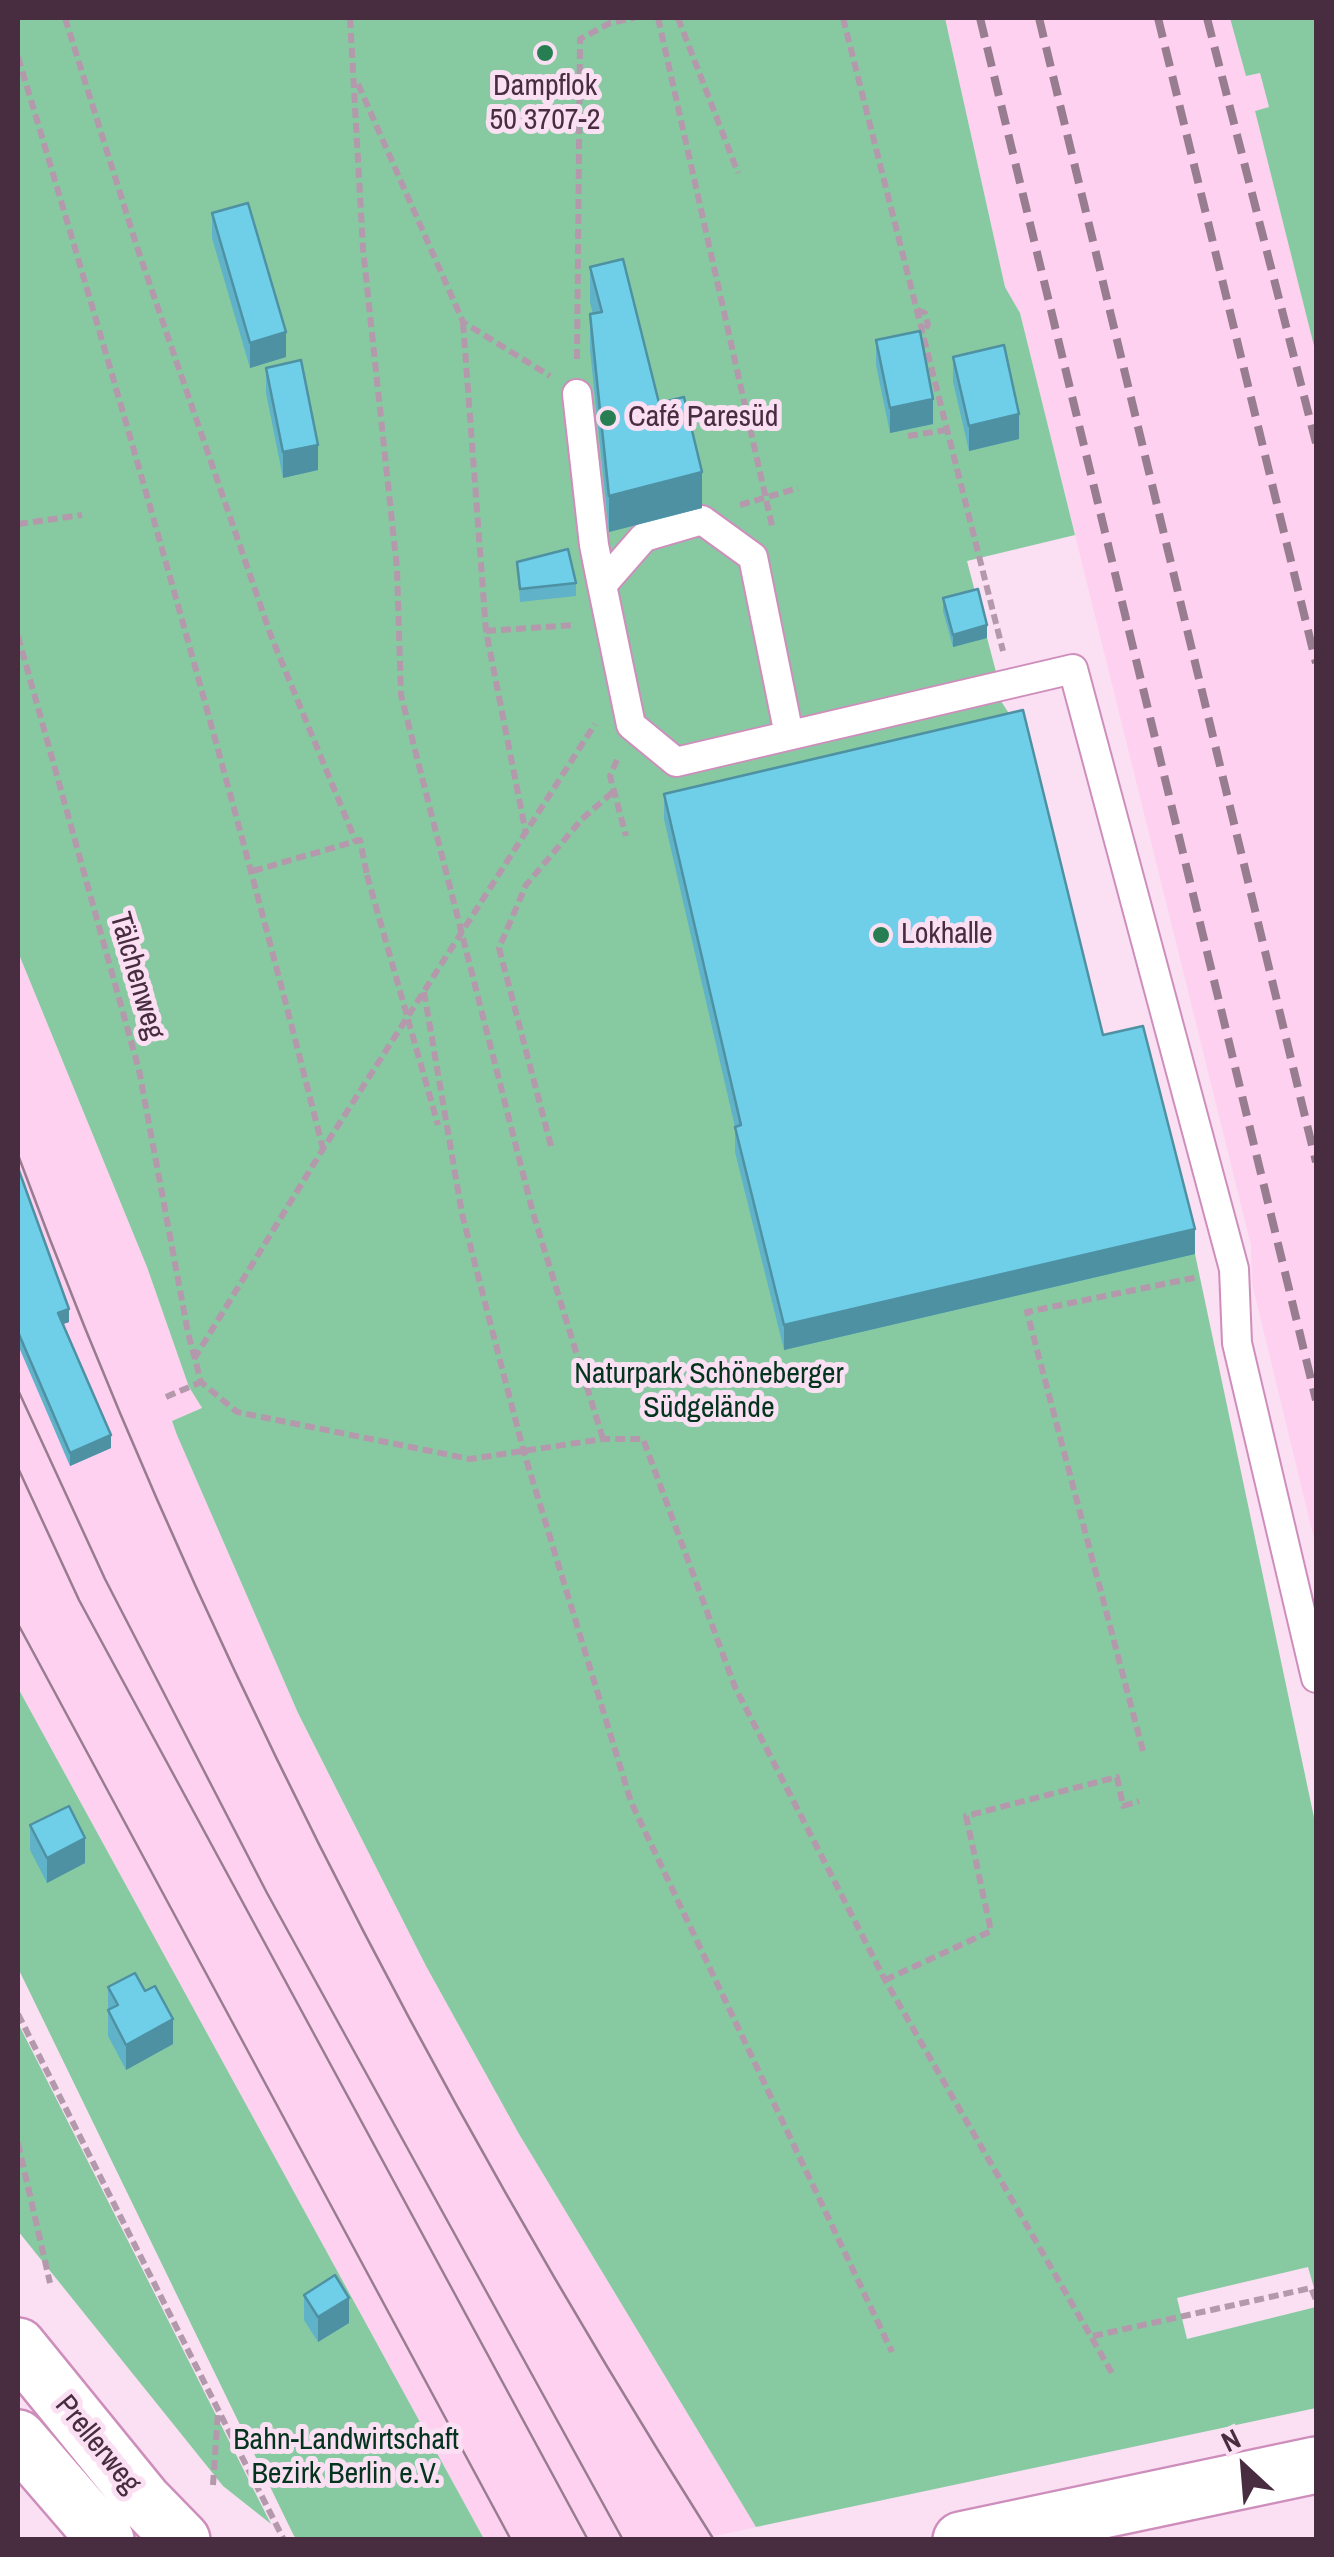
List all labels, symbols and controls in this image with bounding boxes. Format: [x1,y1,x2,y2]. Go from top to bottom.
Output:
marker: Dampflok 50 3707-2 [534,42,556,64]
place label: Dampflok 50 3707-2 [490,69,600,140]
place label: Café Paresüd [628,400,778,436]
marker: Café Paresüd [597,407,619,429]
street label: Tälchenweg [101,908,171,1044]
place label: Lokhalle [901,917,993,953]
marker: Lokhalle [870,924,892,946]
park label: Naturpark Schöneberger Südgelände [574,1357,844,1428]
street label: Prellerweg [46,2389,148,2501]
north arrow [1194,2417,1294,2517]
text: N [1215,2419,1247,2461]
park label: Bahn-Landwirtschaft Bezirk Berlin e.V. [233,2423,459,2494]

